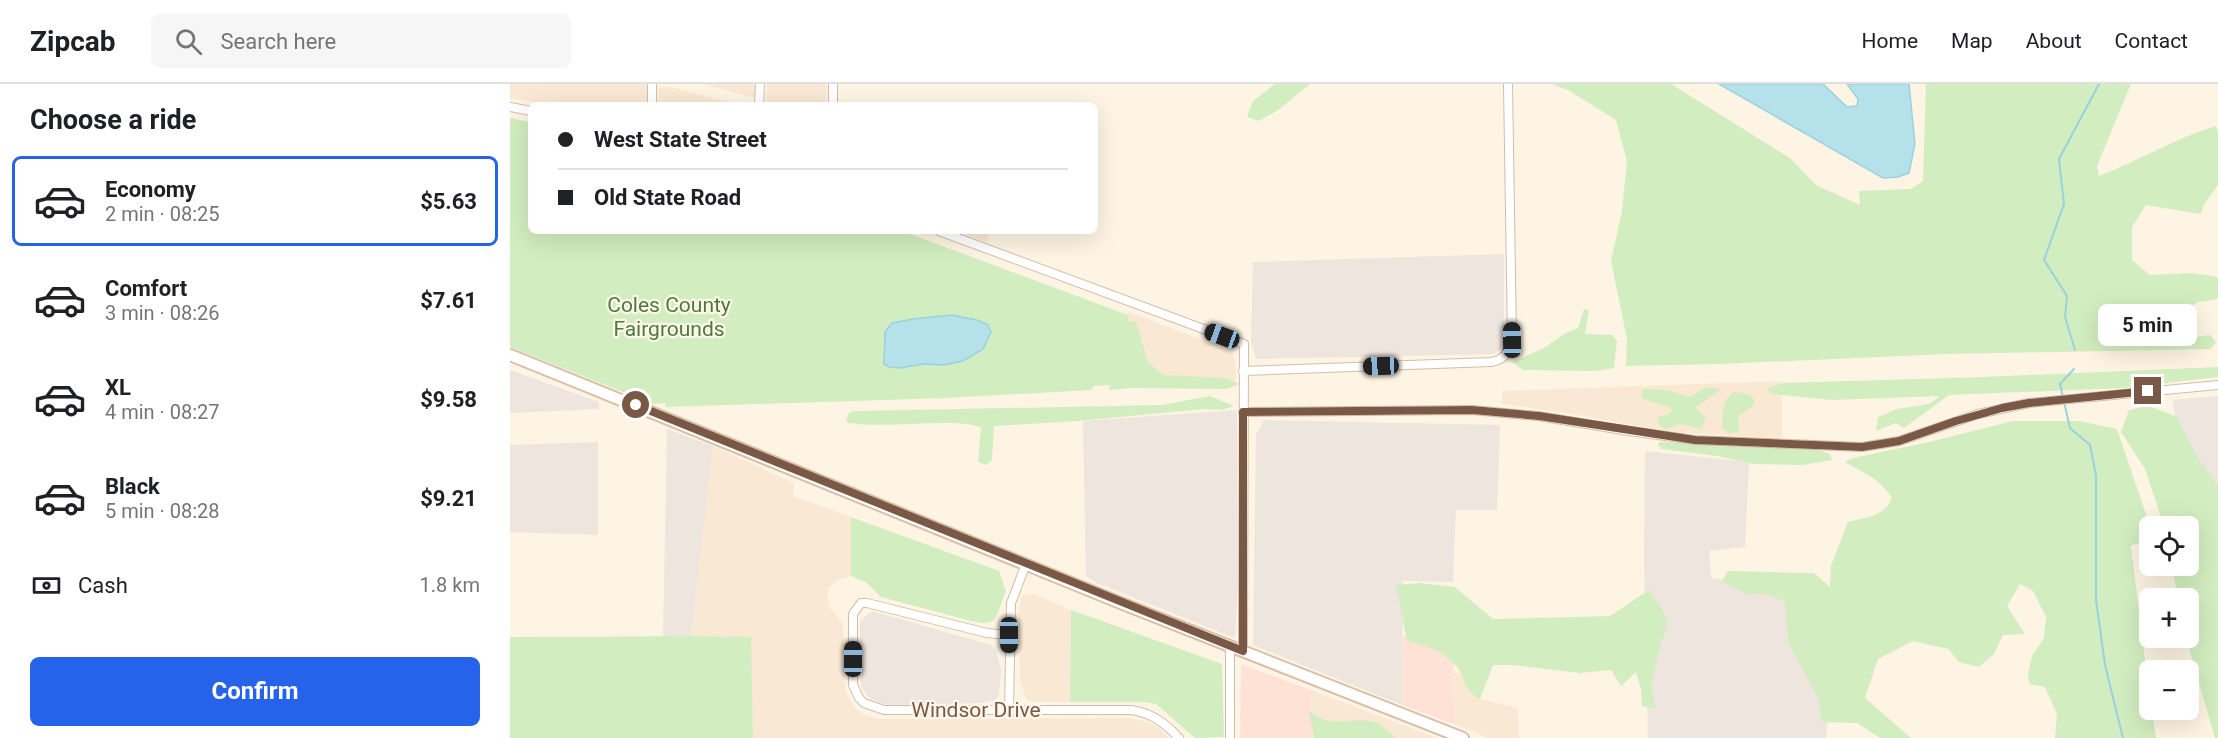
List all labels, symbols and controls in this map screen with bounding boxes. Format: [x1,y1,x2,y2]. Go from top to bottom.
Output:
search box [151,14,571,68]
text: Zipcab [30,25,115,58]
icon: search [172,25,205,58]
text: Search here [220,29,336,54]
text: Home [1862,29,1918,53]
text: Map [1951,29,1993,53]
text: About [2026,29,2082,53]
text: Contact [2115,29,2188,53]
text: Choose a ride [30,104,196,136]
text: West State Street [594,127,767,152]
icon: car [33,174,87,228]
text: Economy [105,177,196,202]
text: Old State Road [594,185,741,210]
text: $5.63 [420,189,477,214]
text: 2 min · 08:25 [105,202,220,226]
icon: car [33,273,87,327]
text: Comfort [105,276,187,301]
text: $7.61 [420,288,477,313]
park label: Coles County Fairgrounds [607,293,731,341]
text: 3 min · 08:26 [105,301,220,325]
callout: 5 min [2098,304,2198,346]
text: 5 min [2122,313,2173,337]
car [1202,321,1242,351]
car [1503,322,1521,358]
car [1363,356,1399,376]
icon: car [33,372,87,426]
text: XL [105,375,131,400]
route end [2134,377,2161,404]
text: $9.58 [420,387,477,412]
route start [622,391,649,418]
text: 4 min · 08:27 [105,400,220,424]
icon: car [33,471,87,525]
text: Black [105,474,160,499]
text: $9.21 [420,486,477,511]
text: 5 min · 08:28 [105,499,220,523]
map controls [2139,516,2199,720]
button: locate [2139,516,2199,576]
icon: cash [30,569,63,602]
text: Cash [78,573,128,598]
text: 1.8 km [420,573,480,597]
button: + [2139,588,2199,648]
car [1000,617,1018,653]
car [844,641,862,677]
button: Confirm [30,657,480,726]
button: − [2139,660,2199,720]
street label: Windsor Drive [911,698,1041,722]

